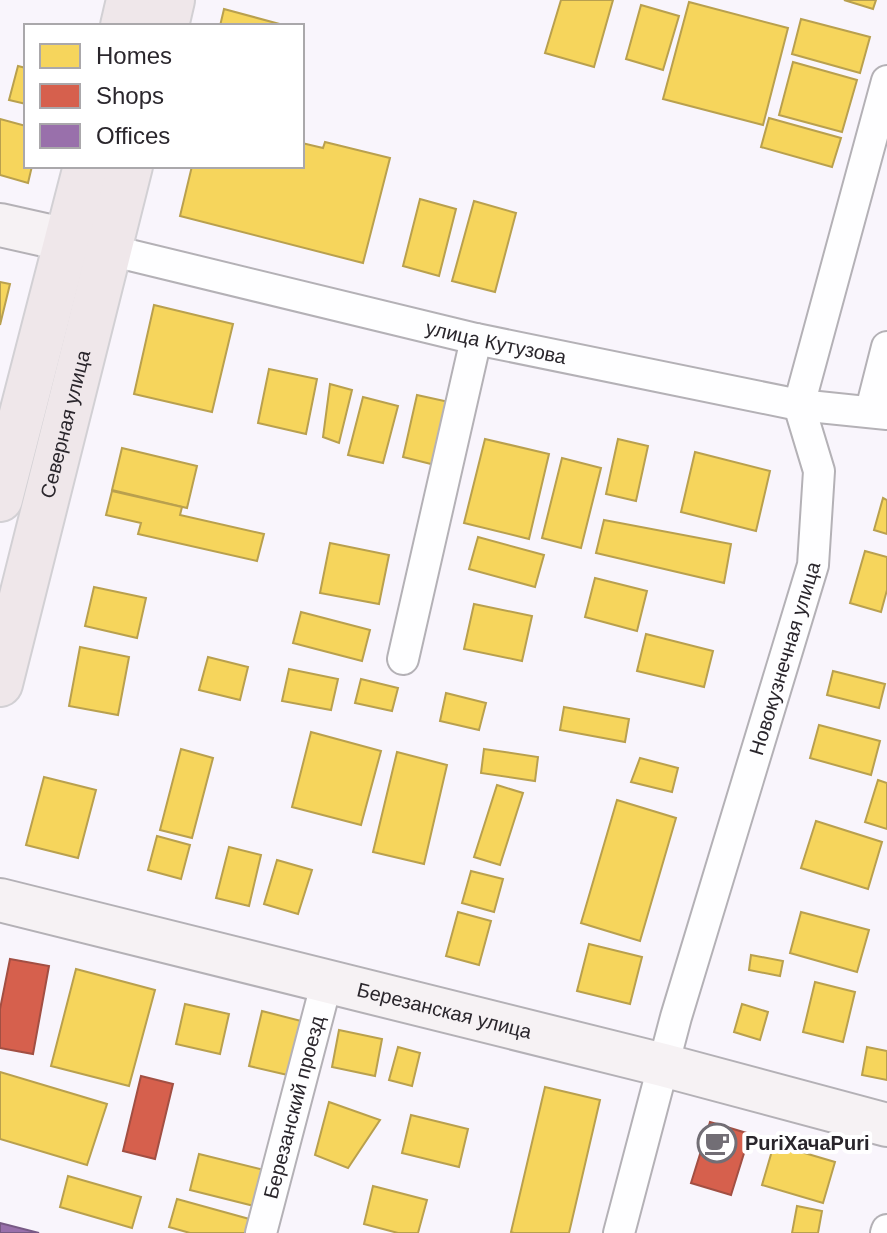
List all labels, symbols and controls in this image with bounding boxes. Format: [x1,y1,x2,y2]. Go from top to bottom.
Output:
legend [24,24,304,168]
text: Homes [96,42,172,69]
text: Shops [96,82,164,109]
text: Offices [96,122,170,149]
street label: улица Кутузова [424,316,569,368]
street label: Северная улица [36,347,95,500]
street label: Новокузнечная улица [745,558,825,758]
street label: Березанская улица [355,978,535,1043]
street label: Березанский проезд [259,1013,329,1201]
cafe icon: PuriХачаPuri [696,1122,738,1164]
place label: PuriХачаPuri [745,1132,870,1154]

